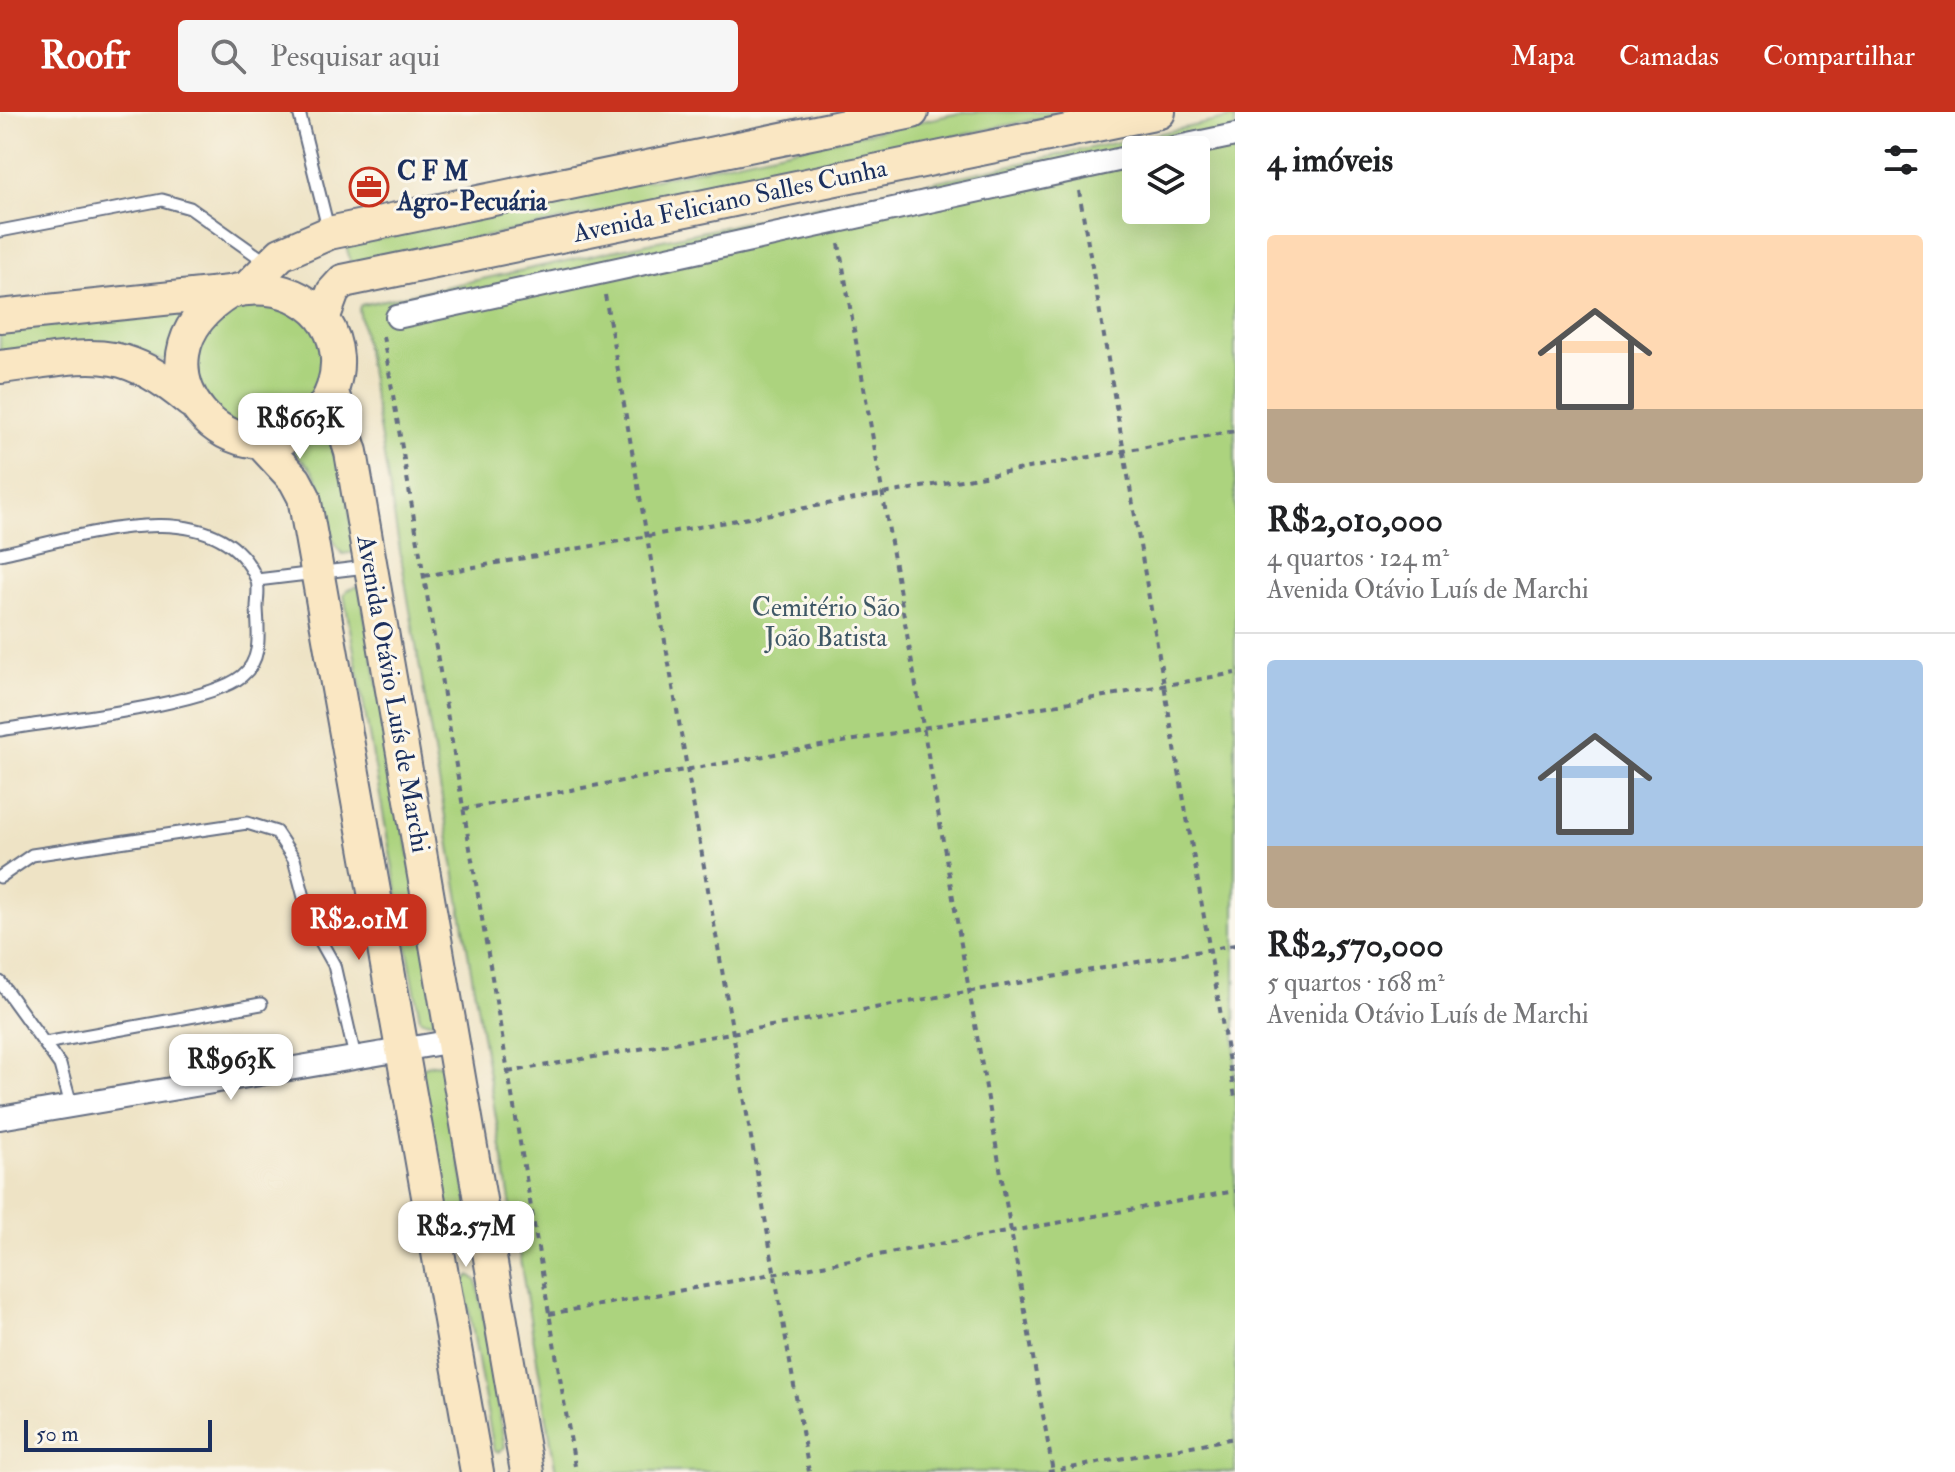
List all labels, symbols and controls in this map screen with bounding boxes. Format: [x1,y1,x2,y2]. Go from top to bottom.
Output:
search box [178,20,738,92]
text: Roofr [40,32,130,80]
icon: search [206,34,250,78]
text: Pesquisar aqui [270,38,440,75]
text: Mapa [1511,39,1575,74]
text: Camadas [1619,39,1719,74]
text: Compartilhar [1763,39,1915,74]
map controls [1122,136,1210,224]
button: layers [1122,136,1210,224]
icon: filters [1879,138,1923,182]
text: 4 imóveis [1267,139,1393,182]
street label: Avenida Feliciano Salles Cunha [569,152,890,250]
place label: C F M Agro-Pecuária [396,156,548,219]
office icon: C F M Agro-Pecuária [348,166,390,208]
icon: home [1523,287,1667,431]
pin: R$663K [235,393,365,461]
text: R$663K [256,403,344,435]
text: R$2,010,000 [1267,499,1443,542]
street label: Avenida Otávio Luís de Marchi [349,532,437,855]
text: 4 quartos · 124 m² [1267,542,1449,574]
text: Avenida Otávio Luís de Marchi [1267,574,1589,606]
park label: Cemitério São João Batista [752,592,900,654]
icon: home [1523,712,1667,856]
pin: R$2.01M [285,894,433,962]
text: R$2.01M [309,904,409,936]
text: R$2,570,000 [1267,924,1444,967]
text: 5 quartos · 168 m² [1267,967,1445,999]
text: Avenida Otávio Luís de Marchi [1267,999,1589,1031]
pin: R$963K [166,1034,296,1102]
text: R$963K [187,1044,275,1076]
pin: R$2.57M [392,1201,540,1269]
text: R$2.57M [416,1211,516,1243]
scale bar [24,1416,212,1452]
text: 50 m [36,1420,78,1448]

